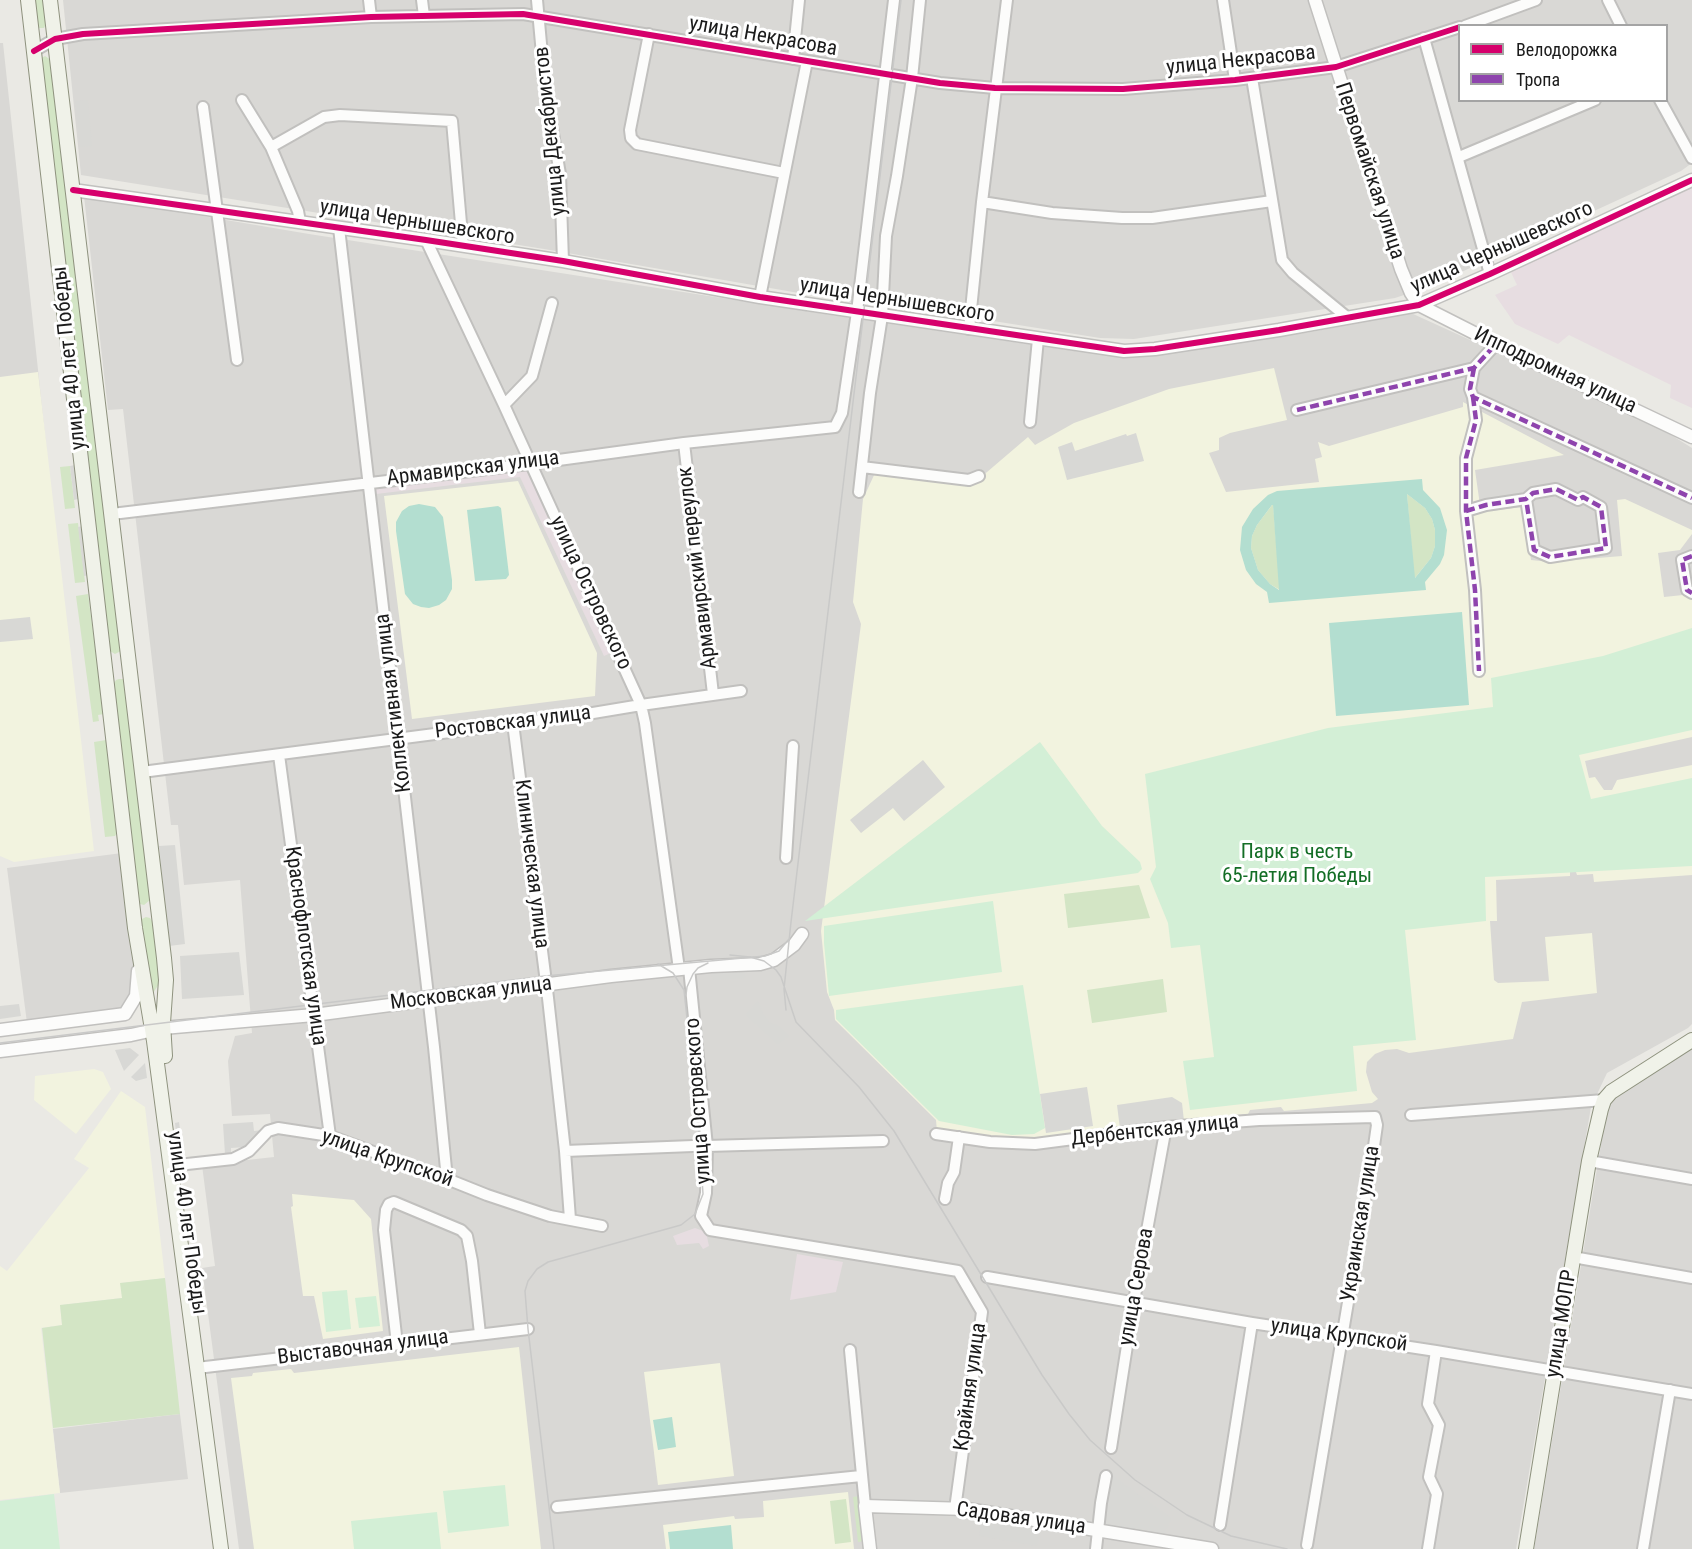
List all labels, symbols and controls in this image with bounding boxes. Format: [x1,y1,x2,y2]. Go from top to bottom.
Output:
street label: улица Некрасова [687,12,839,62]
legend [1458,24,1668,102]
text: Велодорожка [1516,39,1617,60]
street label: улица Некрасова [1165,41,1317,81]
street label: улица Декабристов [530,45,572,217]
text: Тропа [1516,69,1560,90]
street label: Первомайская улица [1329,79,1409,263]
street label: улица Чернышевского [318,195,516,251]
street label: улица Чернышевского [1407,196,1597,300]
street label: улица 40 лет Победы [48,265,92,451]
street label: улица Чернышевского [798,273,996,329]
street label: Ипподромная улица [1470,322,1640,420]
street label: Армавирская улица [385,446,561,492]
street label: Армавирский переулок [673,465,723,671]
street label: улица Островского [543,512,637,674]
street label: Коллективная улица [371,612,417,794]
street label: Ростовская улица [434,701,592,745]
street label: Клиническая улица [508,778,554,950]
park label: Парк в честь 65-летия Победы [1222,840,1372,890]
street label: Краснофлотская улица [279,845,331,1047]
street label: Московская улица [389,972,553,1016]
street label: улица Островского [681,1017,717,1185]
street label: Дербентская улица [1070,1110,1240,1152]
street label: улица Крупской [318,1125,456,1193]
street label: улица 40 лет Победы [161,1130,211,1316]
street label: Украинская улица [1336,1144,1386,1304]
street label: улица Серова [1114,1226,1160,1348]
street label: улица МОПР [1541,1268,1583,1380]
street label: улица Крупской [1269,1314,1409,1358]
street label: Крайняя улица [950,1321,992,1453]
street label: Выставочная улица [276,1325,450,1371]
street label: Садовая улица [955,1497,1087,1541]

